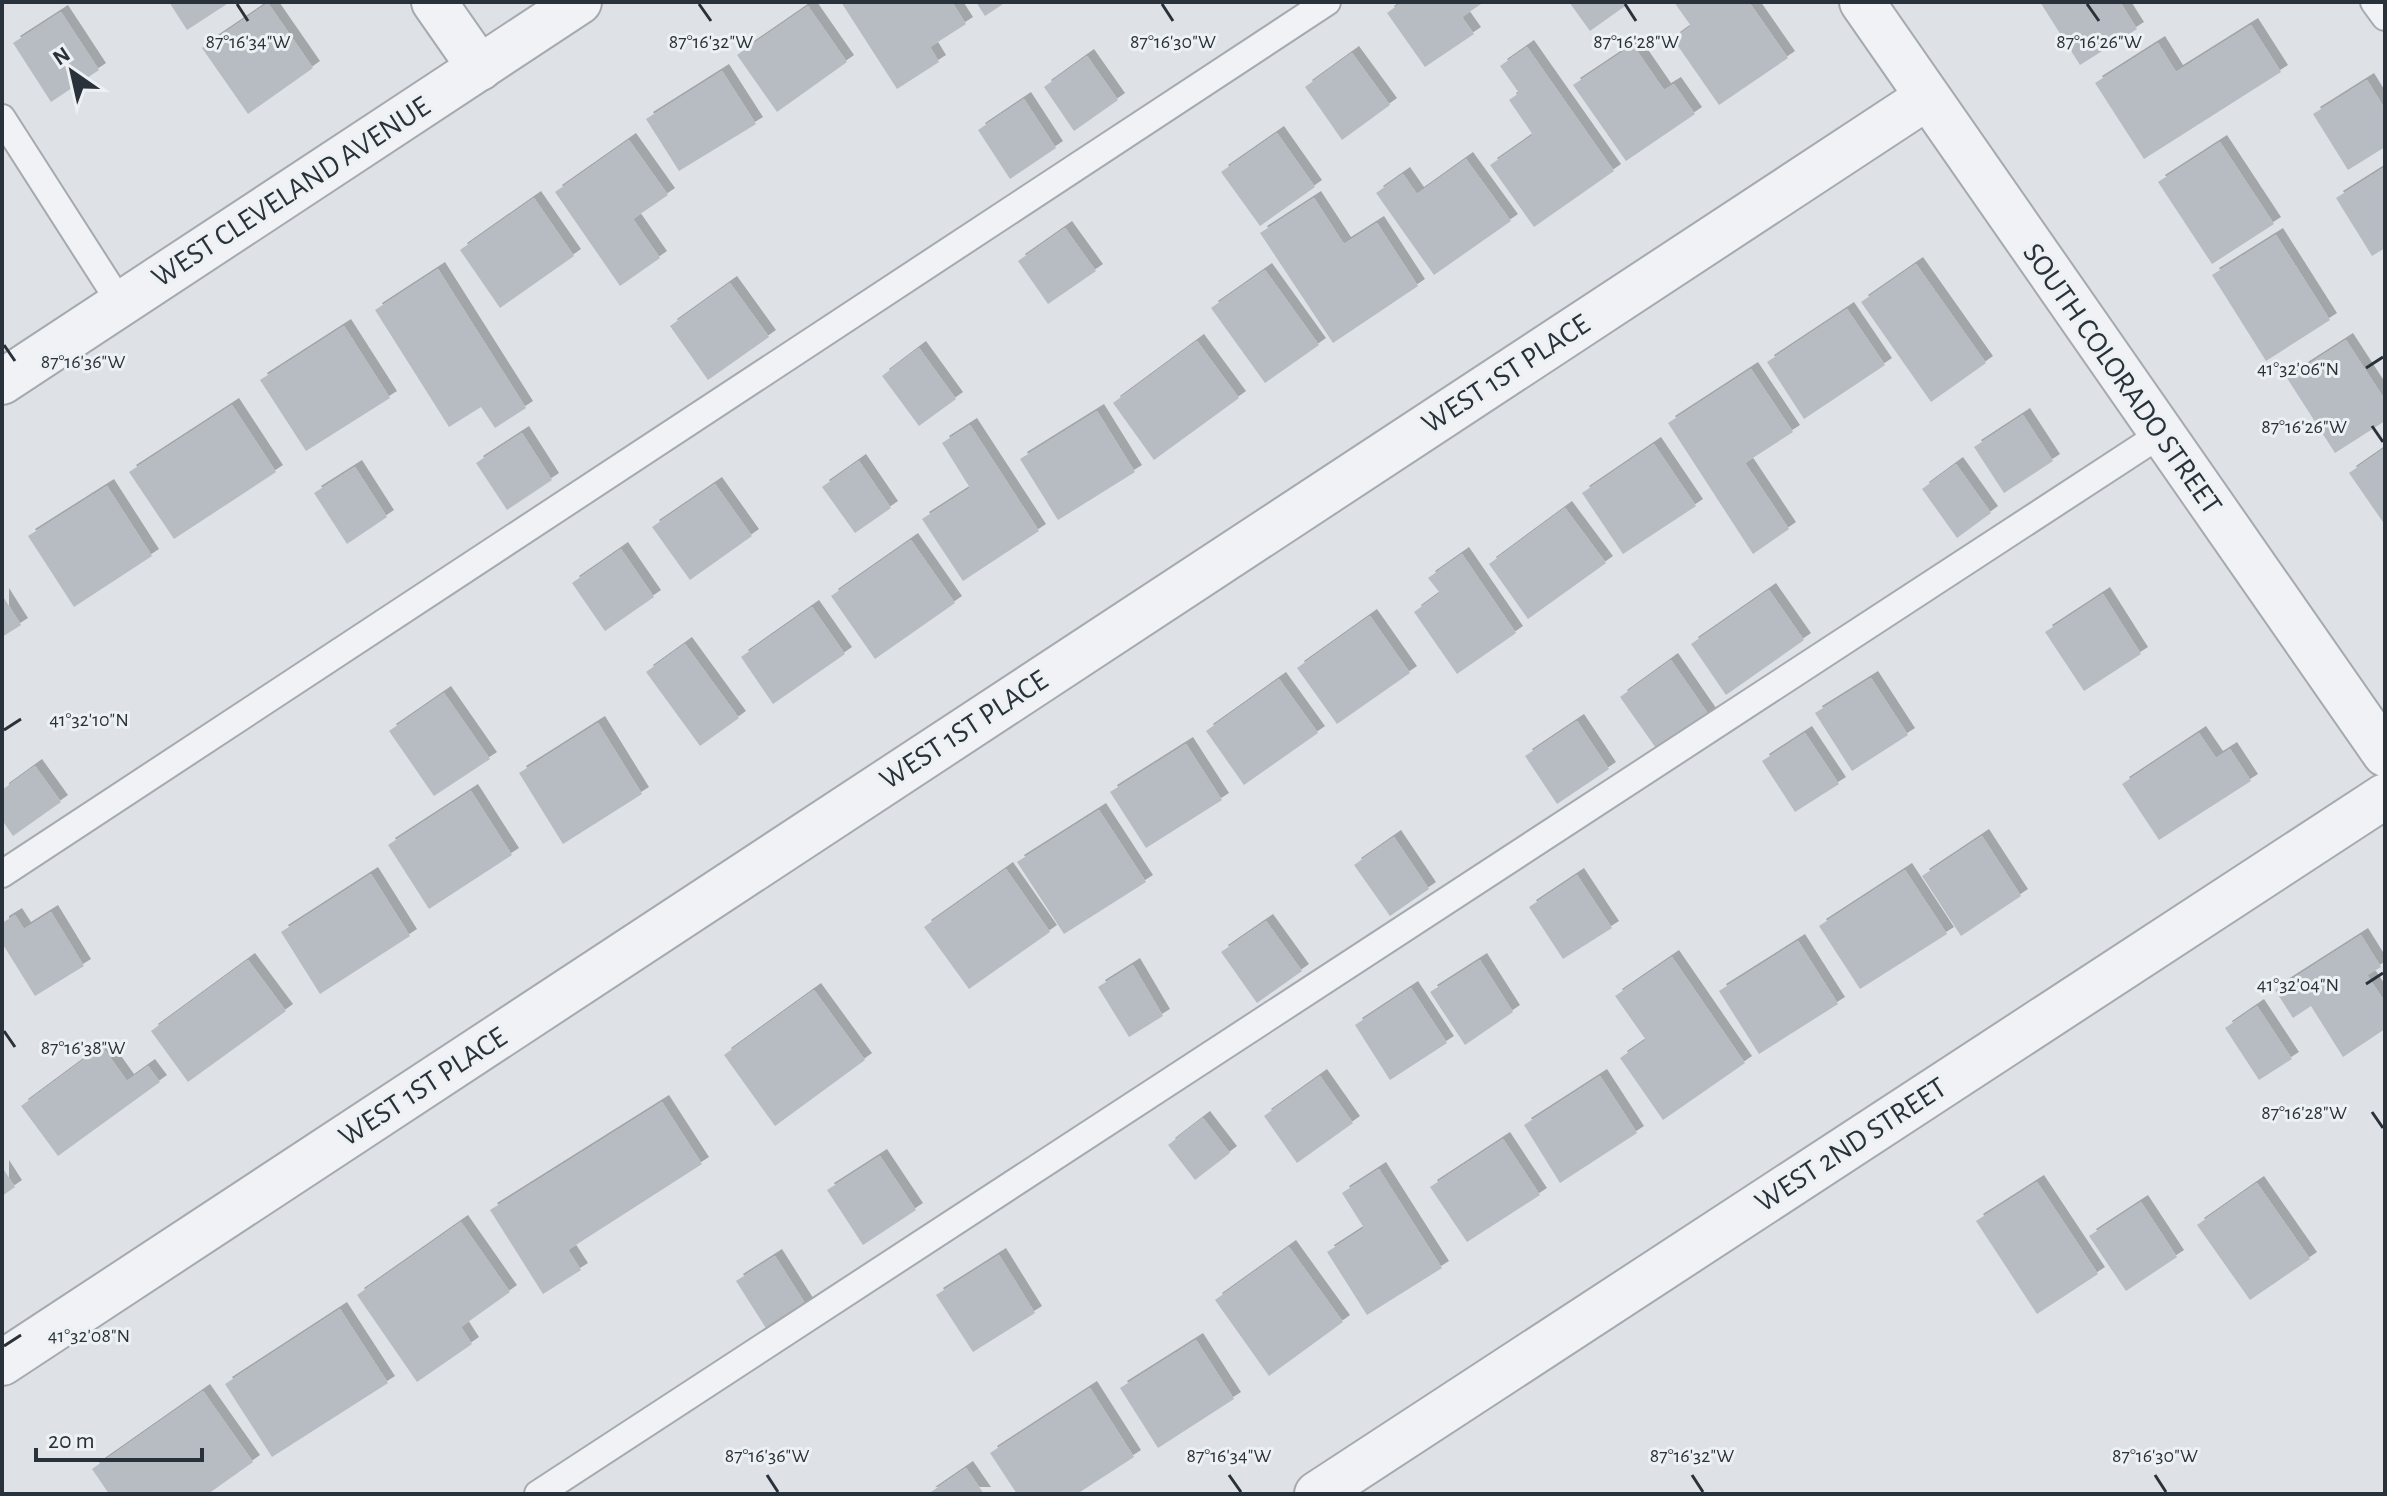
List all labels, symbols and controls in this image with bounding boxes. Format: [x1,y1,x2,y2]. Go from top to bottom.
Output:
north arrow [32,32,112,112]
text: 87°16'34"W [206,32,291,52]
text: 87°16'32"W [669,32,753,52]
text: 87°16'30"W [1130,32,1216,52]
text: 87°16'28"W [1593,32,1679,52]
text: 87°16'26"W [2056,32,2142,52]
text: N [49,43,74,70]
street label: WEST CLEVELAND AVENUE [147,91,435,293]
street label: SOUTH COLORADO STREET [2017,238,2227,520]
street label: WEST 1ST PLACE [1417,309,1595,439]
text: 87°16'36"W [41,352,125,372]
text: 41°32'06"N [2257,359,2339,379]
text: 87°16'26"W [2261,417,2347,437]
street label: WEST 1ST PLACE [875,665,1053,795]
text: 41°32'10"N [49,710,129,730]
text: 41°32'04"N [2257,975,2339,995]
street label: WEST 1ST PLACE [334,1022,512,1152]
text: 87°16'38"W [41,1038,126,1058]
street label: WEST 2ND STREET [1750,1072,1952,1218]
text: 87°16'28"W [2261,1103,2347,1123]
text: 41°32'08"N [48,1326,130,1346]
scale bar [36,1412,202,1462]
text: 20 m [48,1429,95,1453]
text: 87°16'36"W [725,1446,809,1466]
text: 87°16'34"W [1187,1446,1272,1466]
text: 87°16'32"W [1650,1446,1734,1466]
text: 87°16'30"W [2112,1446,2198,1466]

